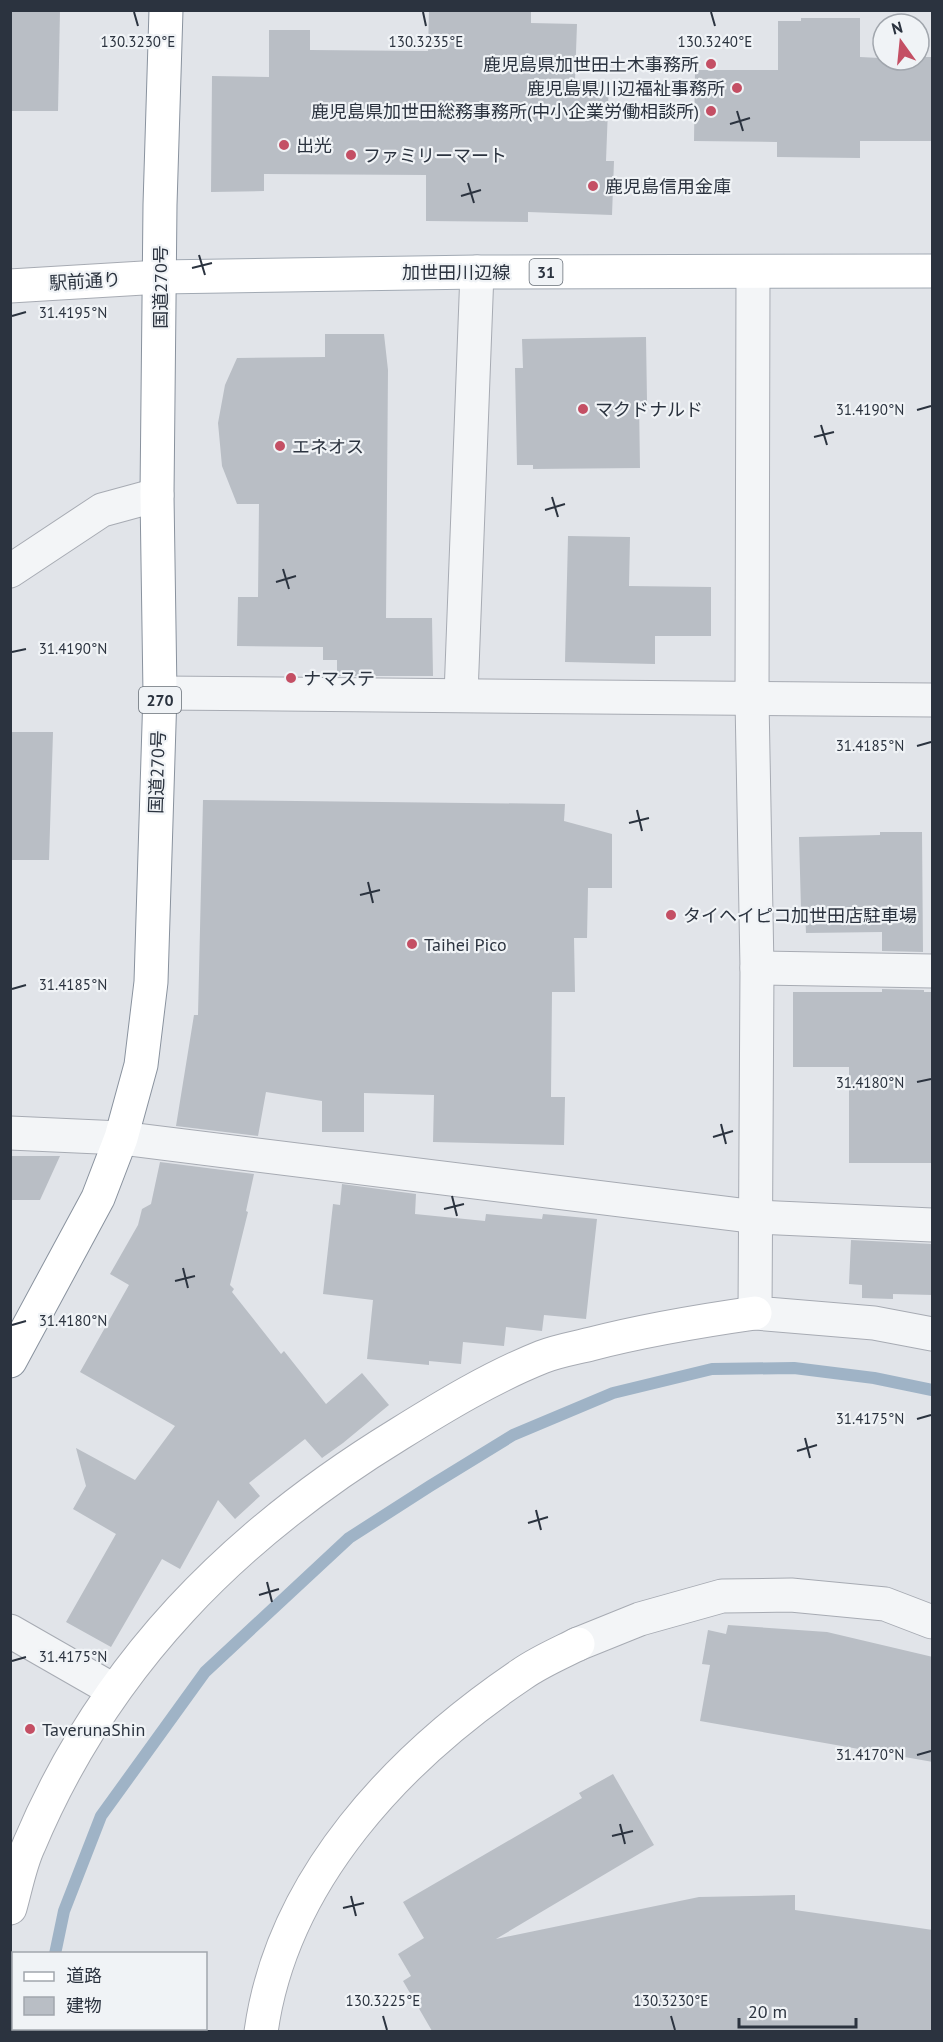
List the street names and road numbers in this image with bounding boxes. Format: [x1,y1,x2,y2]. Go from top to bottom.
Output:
street label: 国道270号 [149,245,172,329]
road number: 31 [530,259,562,285]
street label: 加世田川辺線 [402,261,510,284]
street label: 駅前通り [48,268,122,294]
road number: 270 [139,687,181,713]
street label: 国道270号 [144,730,170,814]

